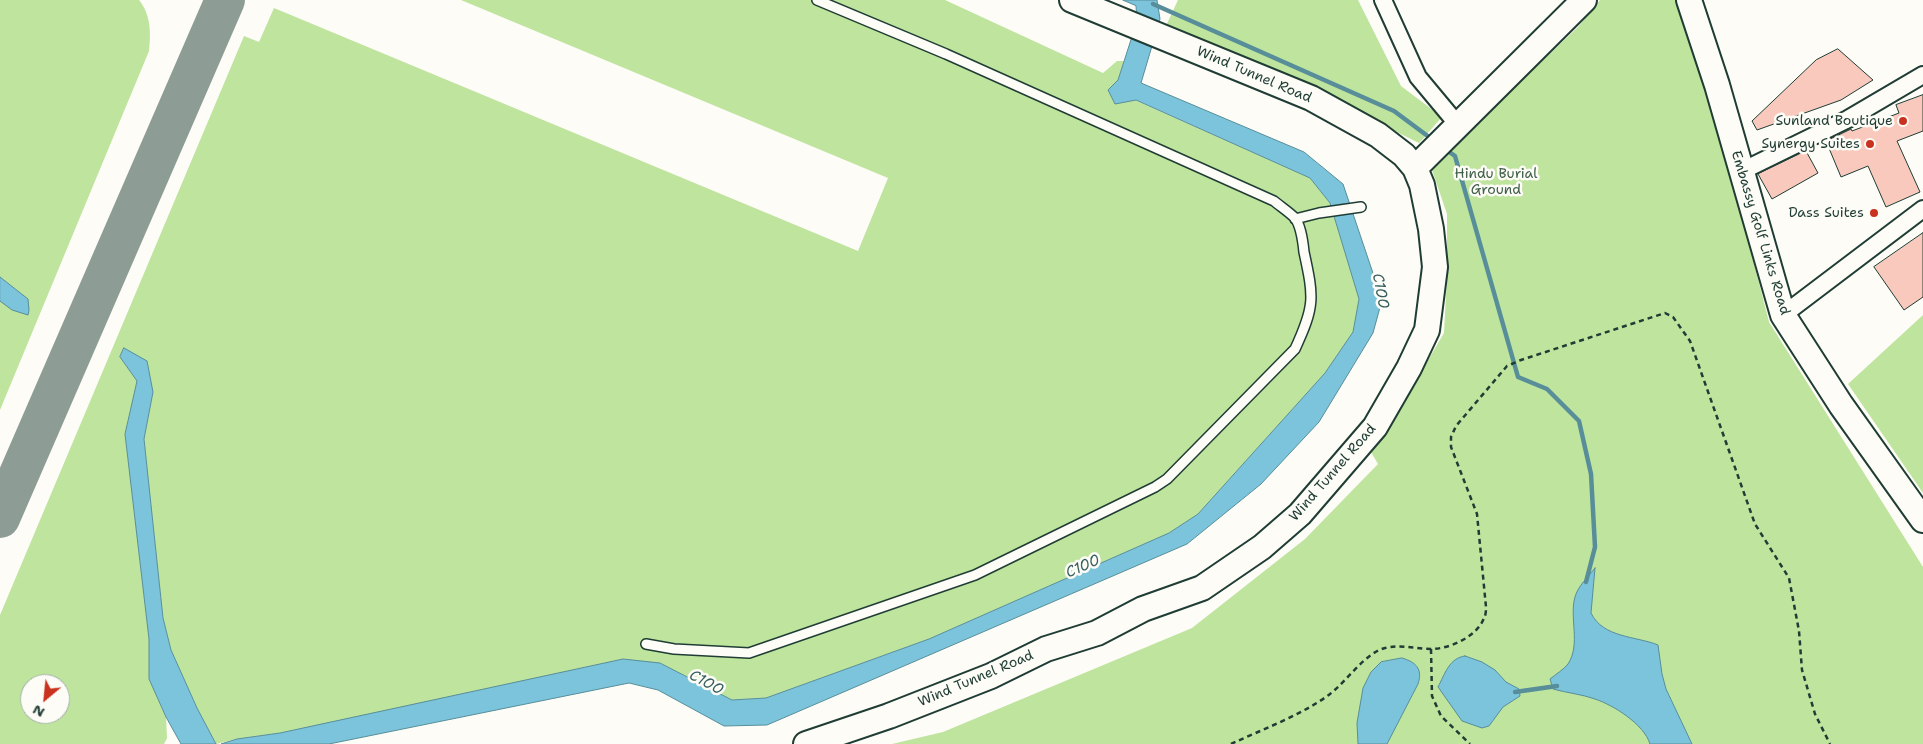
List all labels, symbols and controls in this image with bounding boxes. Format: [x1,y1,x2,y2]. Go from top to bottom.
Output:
street label: Wind Tunnel Road [1194,43,1314,107]
place label: Sunland Boutique [1776,113,1893,129]
marker: Sunland Boutique [1897,115,1909,127]
place label: Synergy Suites [1761,136,1860,152]
marker: Synergy Suites [1864,138,1876,150]
street label: Embassy Golf Links Road [1727,149,1793,317]
park label: Hindu Burial Ground [1455,166,1537,198]
place label: Dass Suites [1788,205,1864,221]
marker: Dass Suites [1868,207,1880,219]
water label: C100 [1368,272,1392,310]
street label: Wind Tunnel Road [1286,421,1380,525]
water label: C100 [1063,551,1103,583]
street label: Wind Tunnel Road [916,647,1036,711]
water label: C100 [686,667,726,699]
north arrow [20,674,70,724]
text: N [29,701,48,722]

